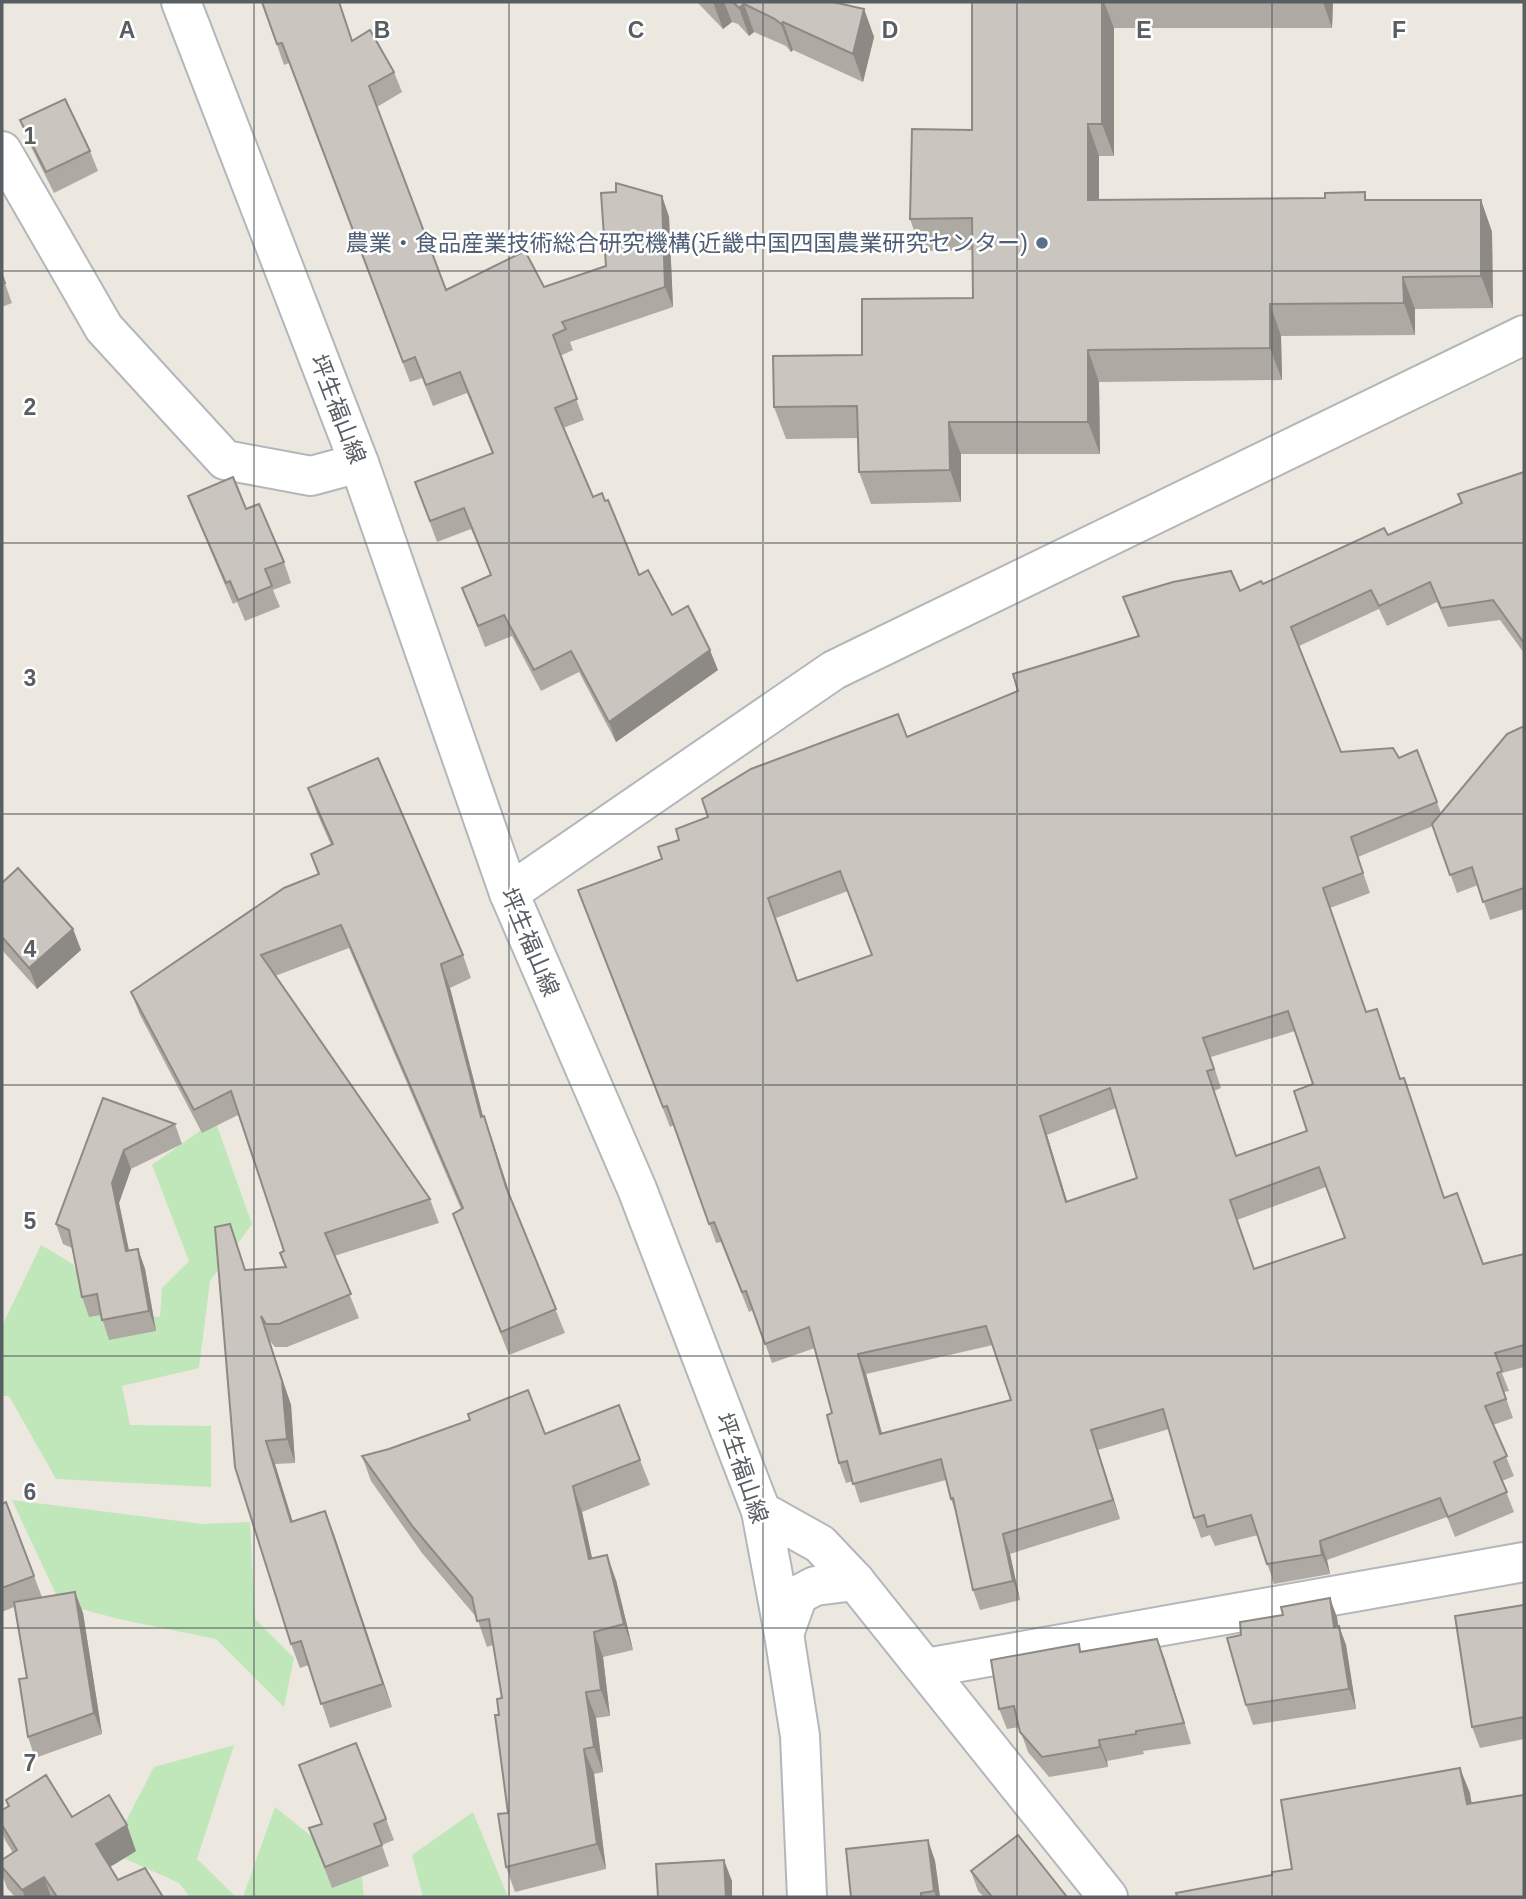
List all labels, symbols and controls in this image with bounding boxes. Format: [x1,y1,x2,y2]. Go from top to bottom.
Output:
text: A [119,17,135,43]
text: B [374,17,390,43]
text: C [628,17,644,43]
text: D [882,17,898,43]
text: E [1136,17,1152,43]
text: F [1392,17,1406,43]
text: 1 [24,123,37,149]
place label: 農業・食品産業技術総合研究機構(近畿中国四国農業研究センター) [346,230,1028,256]
marker: 農業・食品産業技術総合研究機構(近畿中国四国農業研究センター) [1034,235,1050,251]
street label: 坪生福山線 [305,351,371,467]
text: 2 [24,394,36,420]
text: 3 [24,665,36,691]
street label: 坪生福山線 [496,884,564,1000]
text: 4 [24,936,37,962]
text: 5 [24,1208,37,1234]
street label: 坪生福山線 [711,1409,773,1527]
text: 6 [24,1479,36,1505]
text: 7 [24,1750,36,1776]

